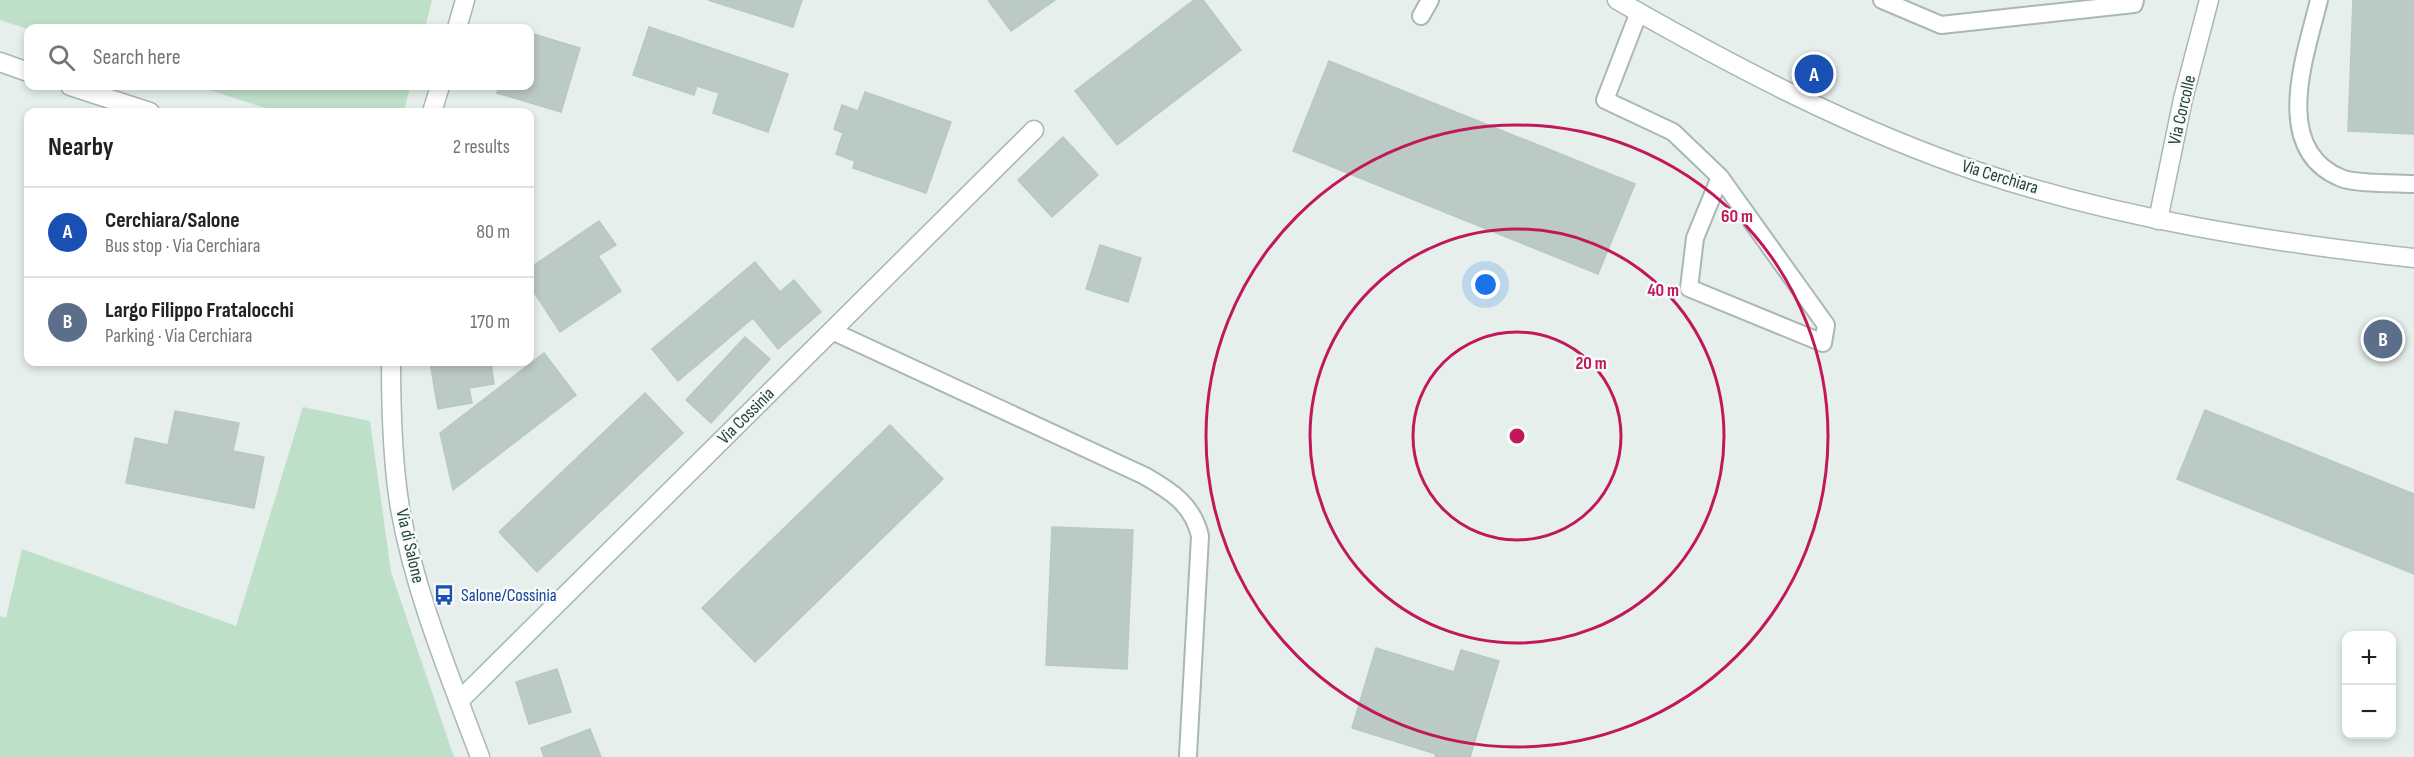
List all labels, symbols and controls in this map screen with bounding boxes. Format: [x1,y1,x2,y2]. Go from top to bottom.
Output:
search box [24,24,534,90]
icon: search [45,41,78,74]
text: Search here [93,44,180,71]
pin: A [1794,52,1834,97]
street label: Via Corcolle [2164,73,2200,147]
text: Nearby [48,132,114,163]
text: 2 results [453,135,510,159]
street label: Via Cerchiara [1959,155,2041,199]
text: 60 m [1721,206,1753,227]
text: Cerchiara/Salone [105,207,240,234]
text: A [63,220,72,244]
text: 80 m [476,220,510,244]
text: Bus stop · Via Cerchiara [105,234,260,258]
your location [1471,270,1500,299]
text: 40 m [1647,280,1679,301]
text: Largo Filippo Fratalocchi [105,297,294,324]
text: B [63,310,72,334]
text: 170 m [470,310,510,334]
pin: B [2364,316,2402,362]
text: Parking · Via Cerchiara [105,324,253,348]
text: 20 m [1575,353,1607,374]
street label: Via Cossinia [713,383,779,449]
centre of rings [1507,426,1527,446]
street label: Via di Salone [391,507,429,585]
bus stop icon: Salone/Cossinia [432,583,456,607]
place label: Salone/Cossinia [461,585,557,606]
map controls [2342,631,2396,739]
button: + [2342,631,2396,685]
button: − [2342,685,2396,739]

